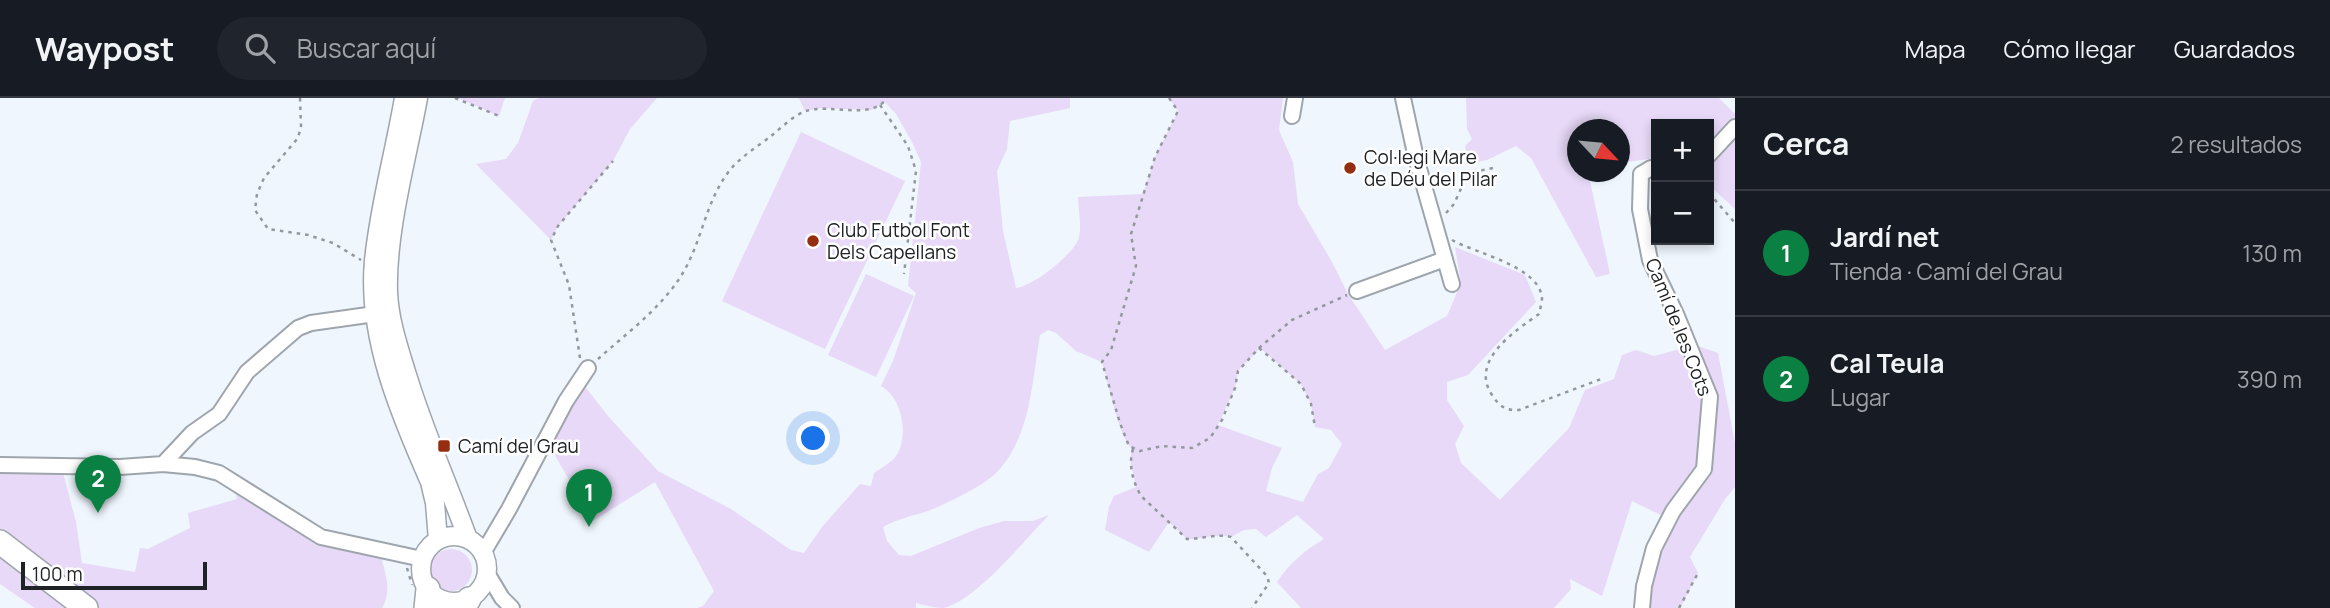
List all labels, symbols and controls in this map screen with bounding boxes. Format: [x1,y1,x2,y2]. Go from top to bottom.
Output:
search box [217,17,707,80]
text: Waypost [35,26,175,71]
icon: search [241,29,279,67]
text: Buscar aquí [297,30,436,66]
text: Mapa [1905,32,1966,65]
text: Cómo llegar [2004,32,2136,65]
text: Guardados [2174,32,2295,65]
north arrow [1567,119,1630,182]
map controls [1651,119,1714,245]
button: + [1651,119,1714,182]
text: Cerca [1763,123,1849,164]
text: 2 resultados [2170,128,2302,160]
place label: Col·legi Mare de Déu del Pilar [1364,144,1498,192]
marker: Col·legi Mare de Déu del Pilar [1342,160,1358,176]
button: − [1651,182,1714,245]
place label: Club Futbol Font Dels Capellans [827,217,970,265]
text: Jardí net [1830,219,1940,255]
marker: Club Futbol Font Dels Capellans [805,233,821,249]
text: 1 [1781,237,1791,269]
text: 130 m [2242,237,2302,269]
street label: Camí de les Cots [1640,254,1718,400]
text: Tienda · Camí del Grau [1830,255,2063,287]
text: Cal Teula [1830,345,1945,381]
text: 2 [1779,363,1793,395]
text: 390 m [2237,363,2302,395]
text: Lugar [1830,381,1890,413]
your location [796,421,830,455]
place label: Camí del Grau [458,433,579,459]
marker: Camí del Grau [436,438,452,454]
pin: 2 [75,455,121,513]
pin: 1 [566,469,612,527]
scale bar [21,559,206,591]
text: 100 m [32,561,83,587]

